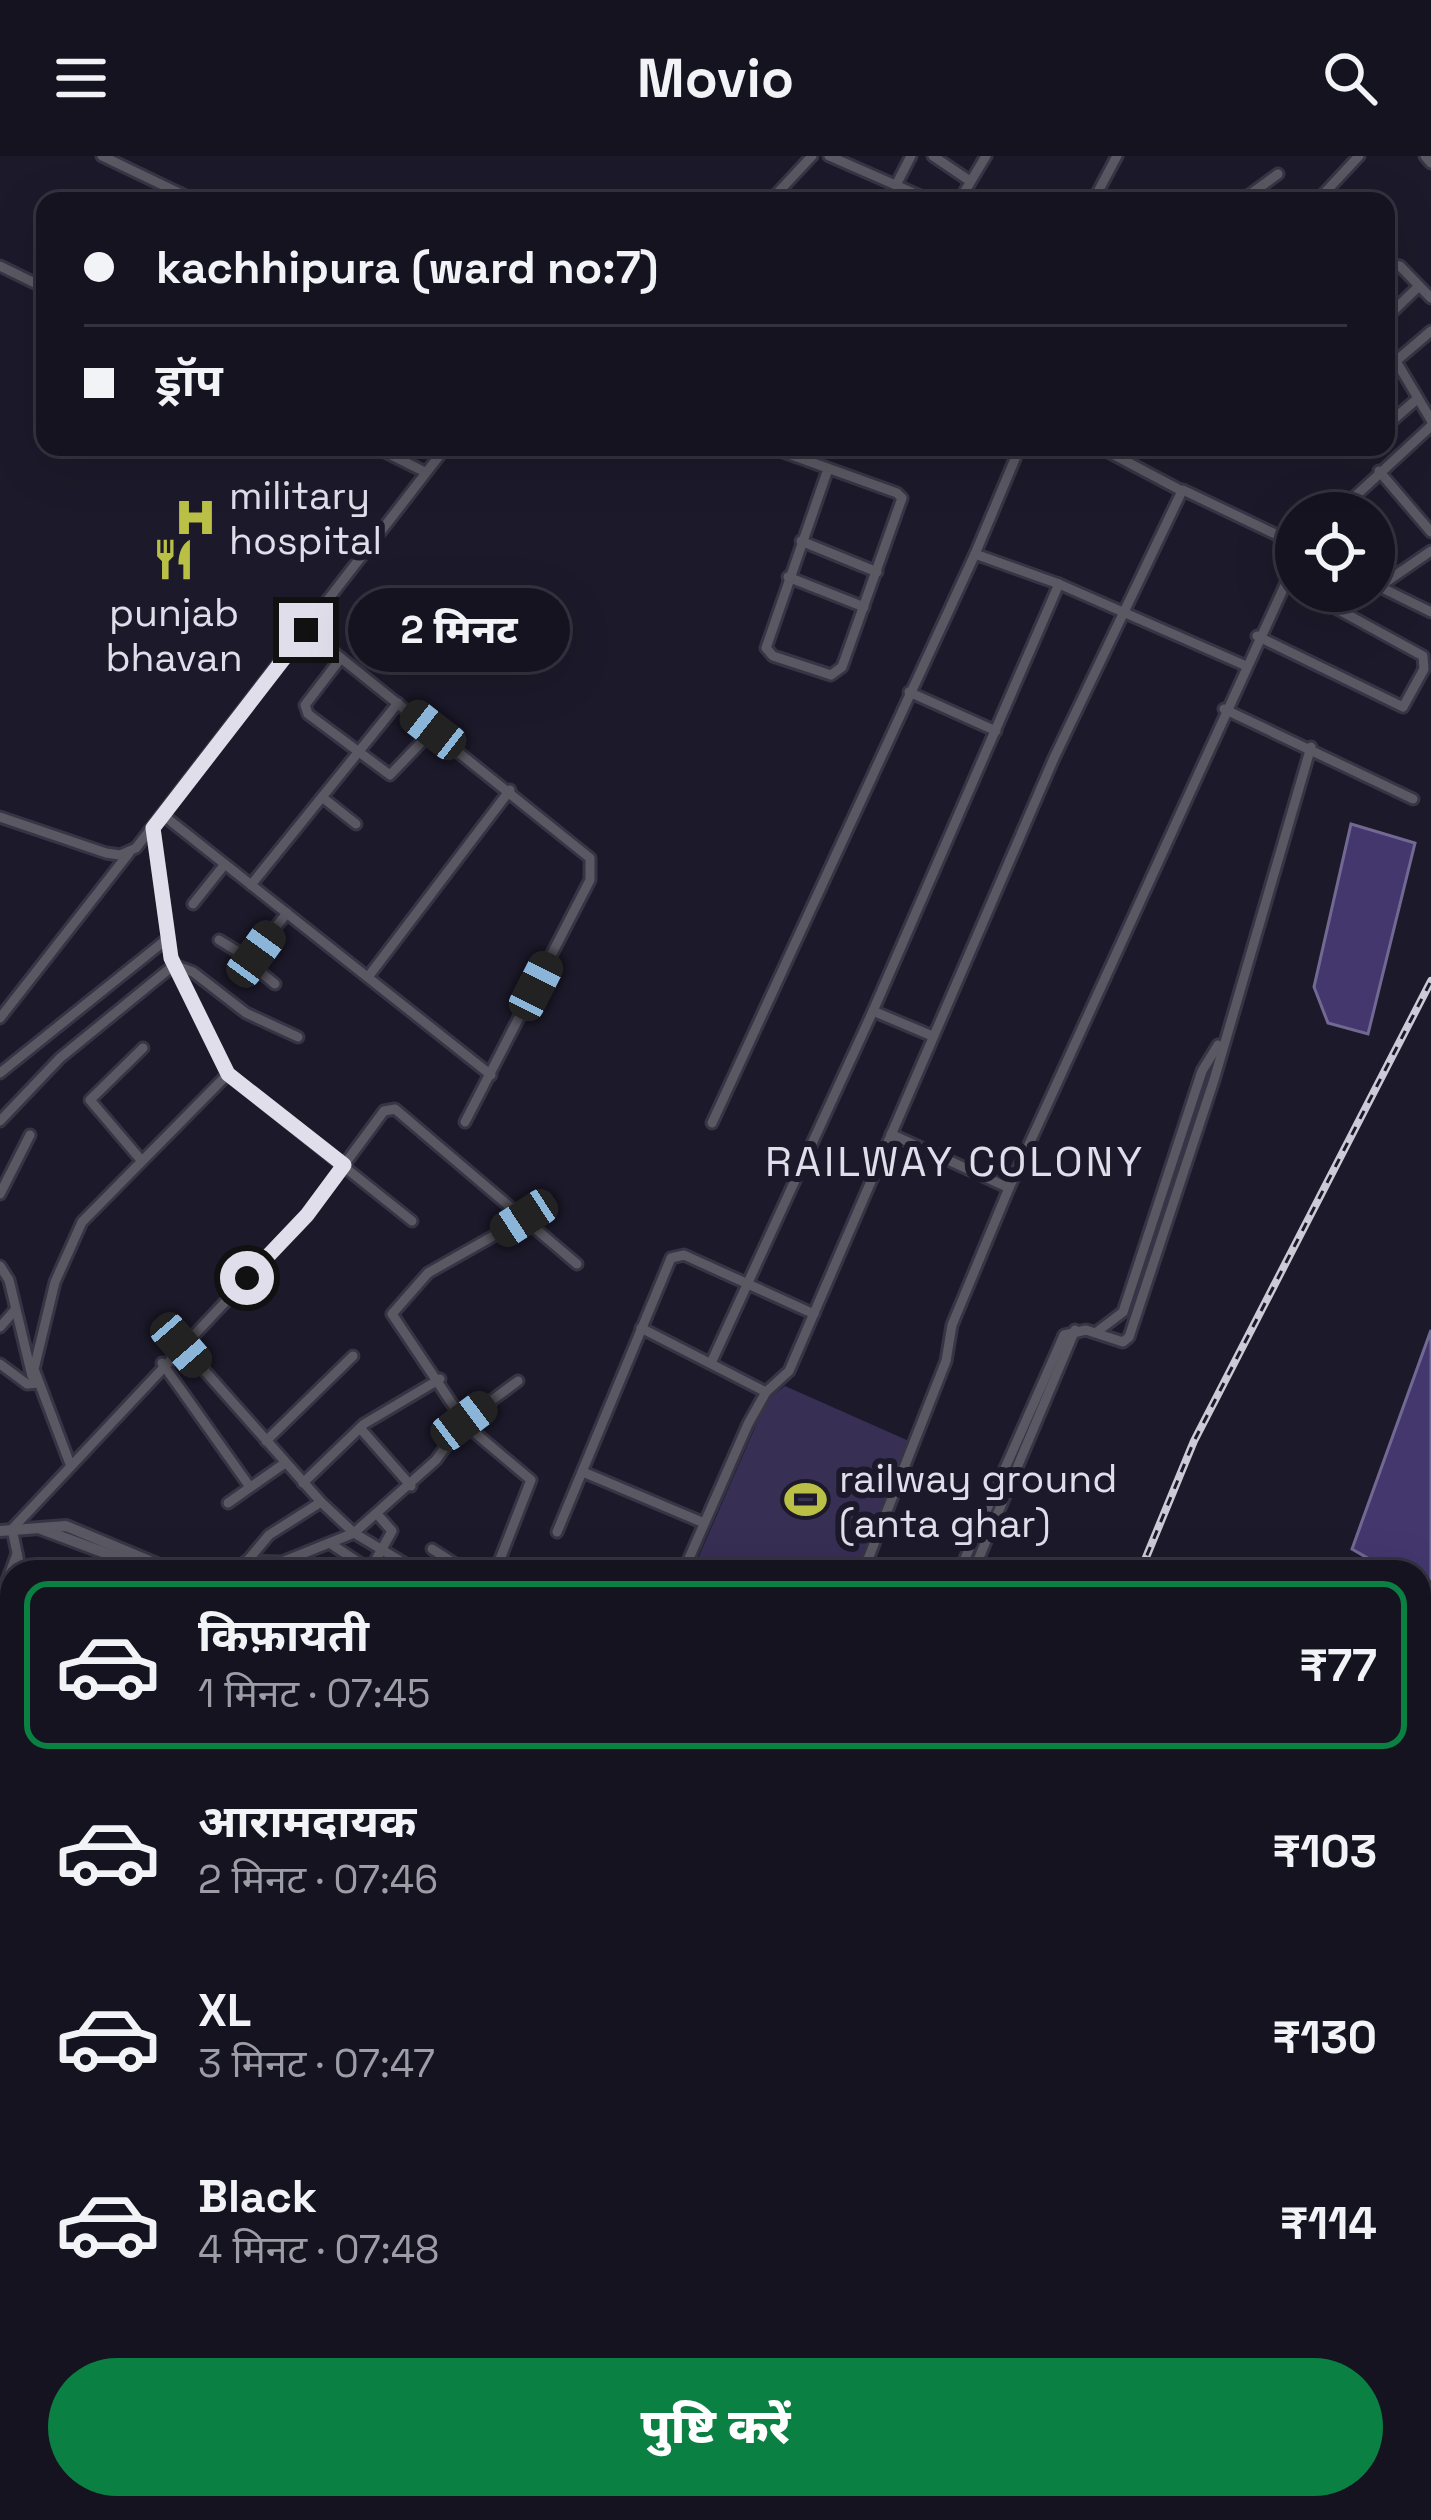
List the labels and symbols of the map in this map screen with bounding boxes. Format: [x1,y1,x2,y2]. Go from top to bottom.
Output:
place label: military hospital [229,471,382,565]
hospital icon: military hospital [172,494,218,540]
restaurant icon: punjab bhavan [151,537,197,583]
place label: punjab bhavan [105,588,243,682]
callout: 2 मिनट [348,588,570,672]
route end [279,603,333,657]
car [394,694,472,766]
car [220,914,292,994]
car [504,946,568,1026]
district label: RAILWAY COLONY [765,1135,1145,1188]
car [484,1183,564,1253]
route start [220,1251,274,1305]
car [144,1306,218,1384]
car [424,1385,504,1457]
place label: railway ground (anta ghar) [839,1454,1117,1548]
sports icon: railway ground (anta ghar) [782,1477,828,1523]

